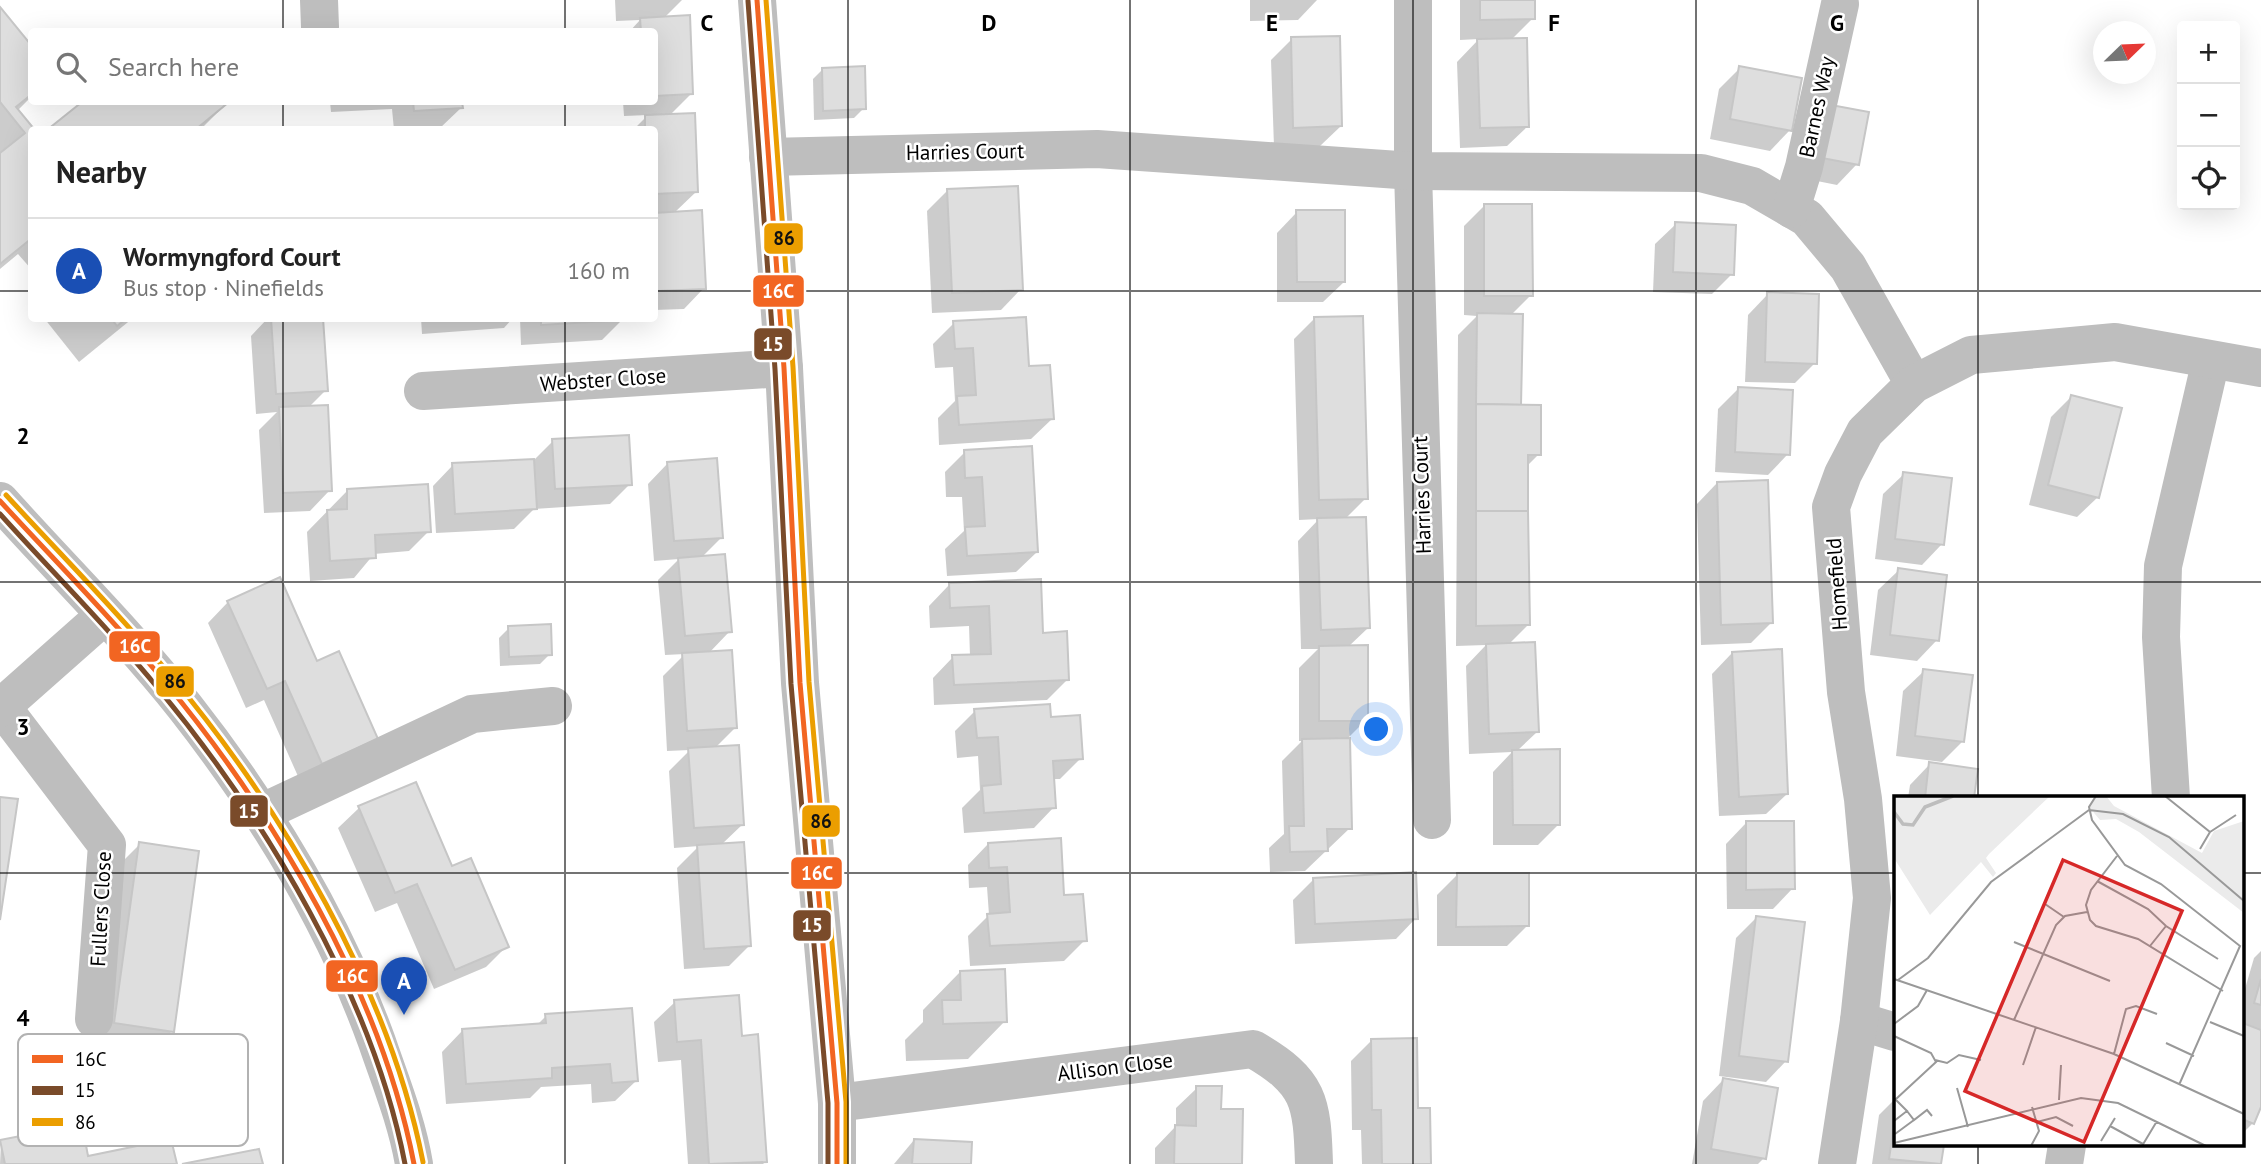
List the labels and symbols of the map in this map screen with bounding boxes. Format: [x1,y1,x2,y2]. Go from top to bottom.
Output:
text: C [701,8,714,37]
text: D [982,8,996,37]
text: E [1266,8,1278,37]
text: F [1548,8,1560,37]
text: G [1830,8,1844,37]
north arrow [2093,21,2156,84]
street label: Barnes Way [1793,54,1840,160]
street label: Harries Court [906,137,1024,166]
line badge: 86 [763,222,804,255]
text: 86 [773,226,795,250]
line badge: 16C [752,274,805,308]
text: 16C [762,279,794,303]
line badge: 15 [753,327,793,361]
text: 15 [762,332,784,356]
street label: Webster Close [539,362,667,397]
text: 2 [16,421,30,450]
street label: Harries Court [1406,435,1437,555]
street label: Homefield [1820,537,1853,631]
line badge: 16C [108,630,161,663]
text: 16C [119,634,151,658]
line badge: 86 [155,665,195,698]
text: 86 [164,669,186,693]
text: 3 [16,712,30,741]
your location [1359,712,1393,746]
line badge: 15 [229,794,269,828]
inset map [1894,796,2244,1146]
text: 15 [238,799,260,823]
line badge: 86 [801,804,841,838]
text: 86 [810,809,832,833]
street label: Fullers Close [84,851,117,967]
line badge: 16C [790,856,843,890]
text: 16C [801,861,833,885]
line badge: 15 [792,909,832,942]
text: 15 [801,913,823,937]
pin: A [381,957,427,1015]
line badge: 16C [325,959,379,993]
text: 16C [336,964,368,988]
text: 4 [16,1003,30,1032]
legend [18,1034,248,1146]
street label: Allison Close [1056,1046,1174,1087]
text: 16C [75,1047,107,1071]
text: 15 [75,1078,96,1102]
text: 86 [75,1110,96,1134]

